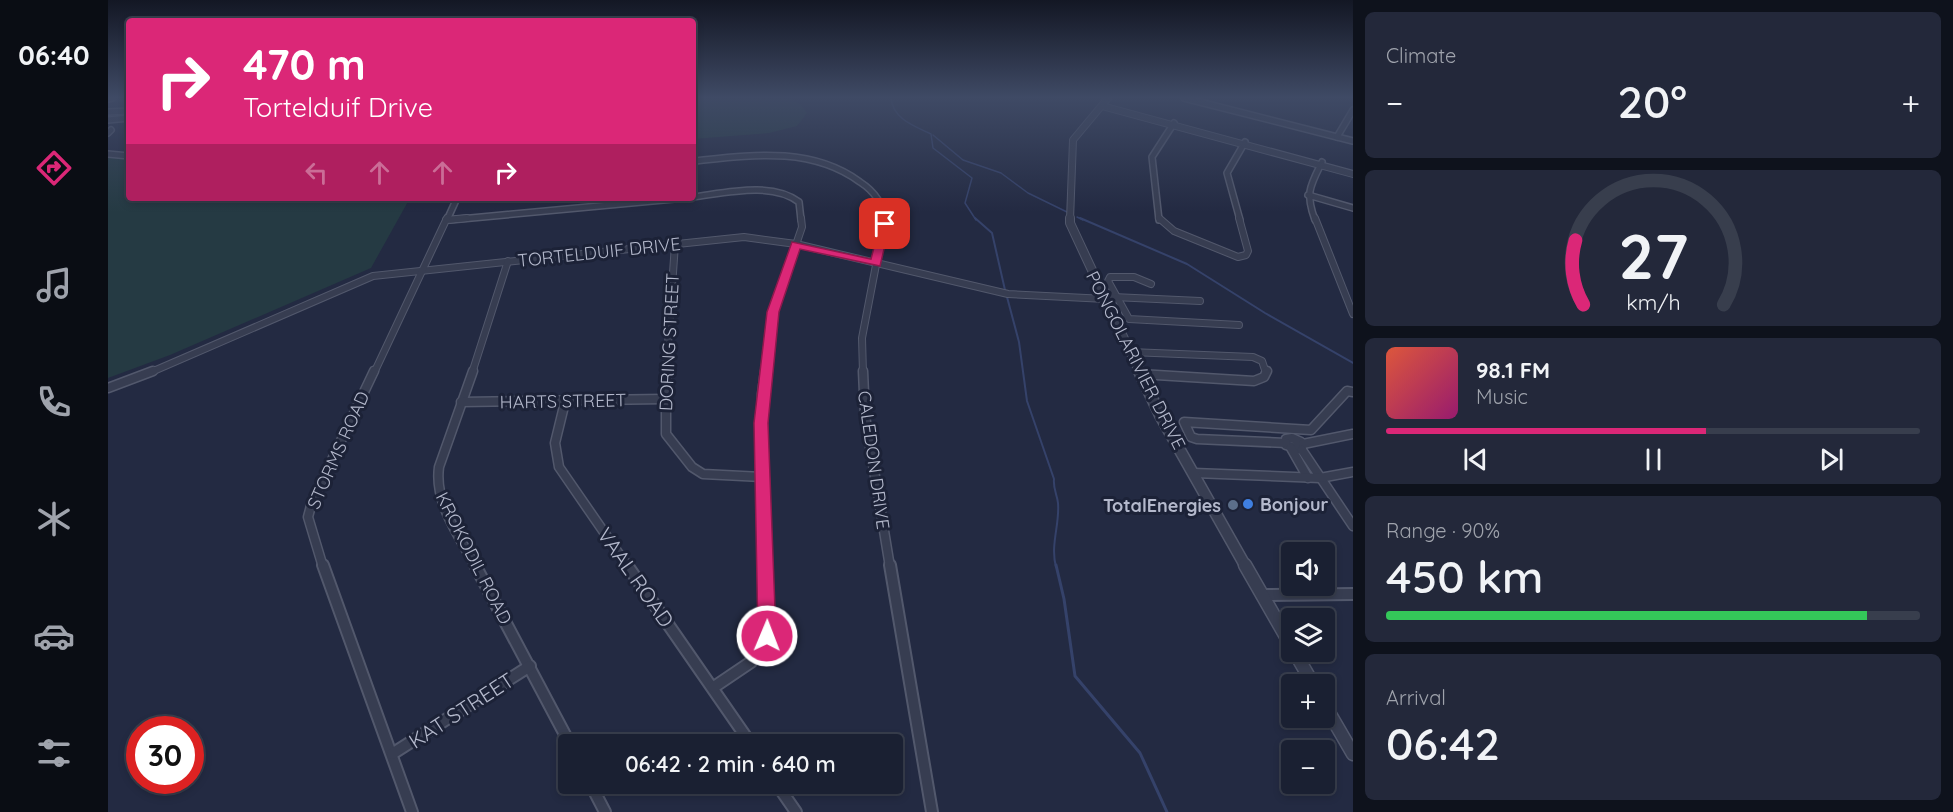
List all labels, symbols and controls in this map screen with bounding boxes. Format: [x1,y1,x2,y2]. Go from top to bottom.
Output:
text: 06:40 [18,38,90,72]
text: 470 m [243,38,366,91]
icon: right [144,42,222,120]
text: Climate [1386,43,1456,68]
text: 20° [1618,73,1687,129]
text: − [1386,82,1403,123]
text: + [1901,82,1920,123]
text: Tortelduif Drive [243,90,433,124]
icon: directions [33,147,75,189]
icon: left [300,156,333,189]
icon: ahead [363,156,396,189]
icon: ahead [426,156,459,189]
icon: right [489,156,522,189]
pin [859,198,910,249]
icon: arrive [868,207,901,240]
text: 27 [1618,217,1688,295]
street label: TORTELDUIF DRIVE [516,232,682,272]
icon: music [33,264,75,306]
street label: PONGOLARIVIER DRIVE [1081,267,1191,453]
street label: DORING STREET [654,272,684,412]
text: km/h [1626,289,1680,315]
text: 98.1 FM [1476,356,1550,384]
icon: phone [33,381,75,423]
text: Music [1476,384,1528,409]
street label: STORMS ROAD [302,387,374,512]
street label: HARTS STREET [499,388,627,414]
street label: CALEDON DRIVE [853,389,895,531]
icon: previous [1459,443,1492,476]
icon: pause [1637,443,1670,476]
icon: next [1815,443,1848,476]
street label: KROKODIL ROAD [431,488,517,628]
place label: Bonjour [1260,493,1328,516]
place label: TotalEnergies [1103,494,1221,517]
marker: Bonjour [1241,497,1255,511]
icon: climate [33,498,75,540]
marker: TotalEnergies [1226,498,1240,512]
text: Range · 90% [1386,518,1500,543]
street label: VAAL ROAD [592,522,680,632]
map controls [1281,542,1335,794]
button: sound [1281,542,1335,596]
text: 450 km [1386,548,1543,604]
position arrow [735,604,799,668]
button: layers [1281,608,1335,662]
icon: car [33,615,75,657]
street label: KAT STREET [404,666,518,754]
button: + [1281,674,1335,728]
text: Arrival [1386,685,1446,710]
text: 06:42 [1386,715,1500,771]
speed limit sign: 30 [126,716,204,794]
icon: filters [33,732,75,774]
button: − [1281,740,1335,794]
text: 06:42 · 2 min · 640 m [625,750,836,778]

